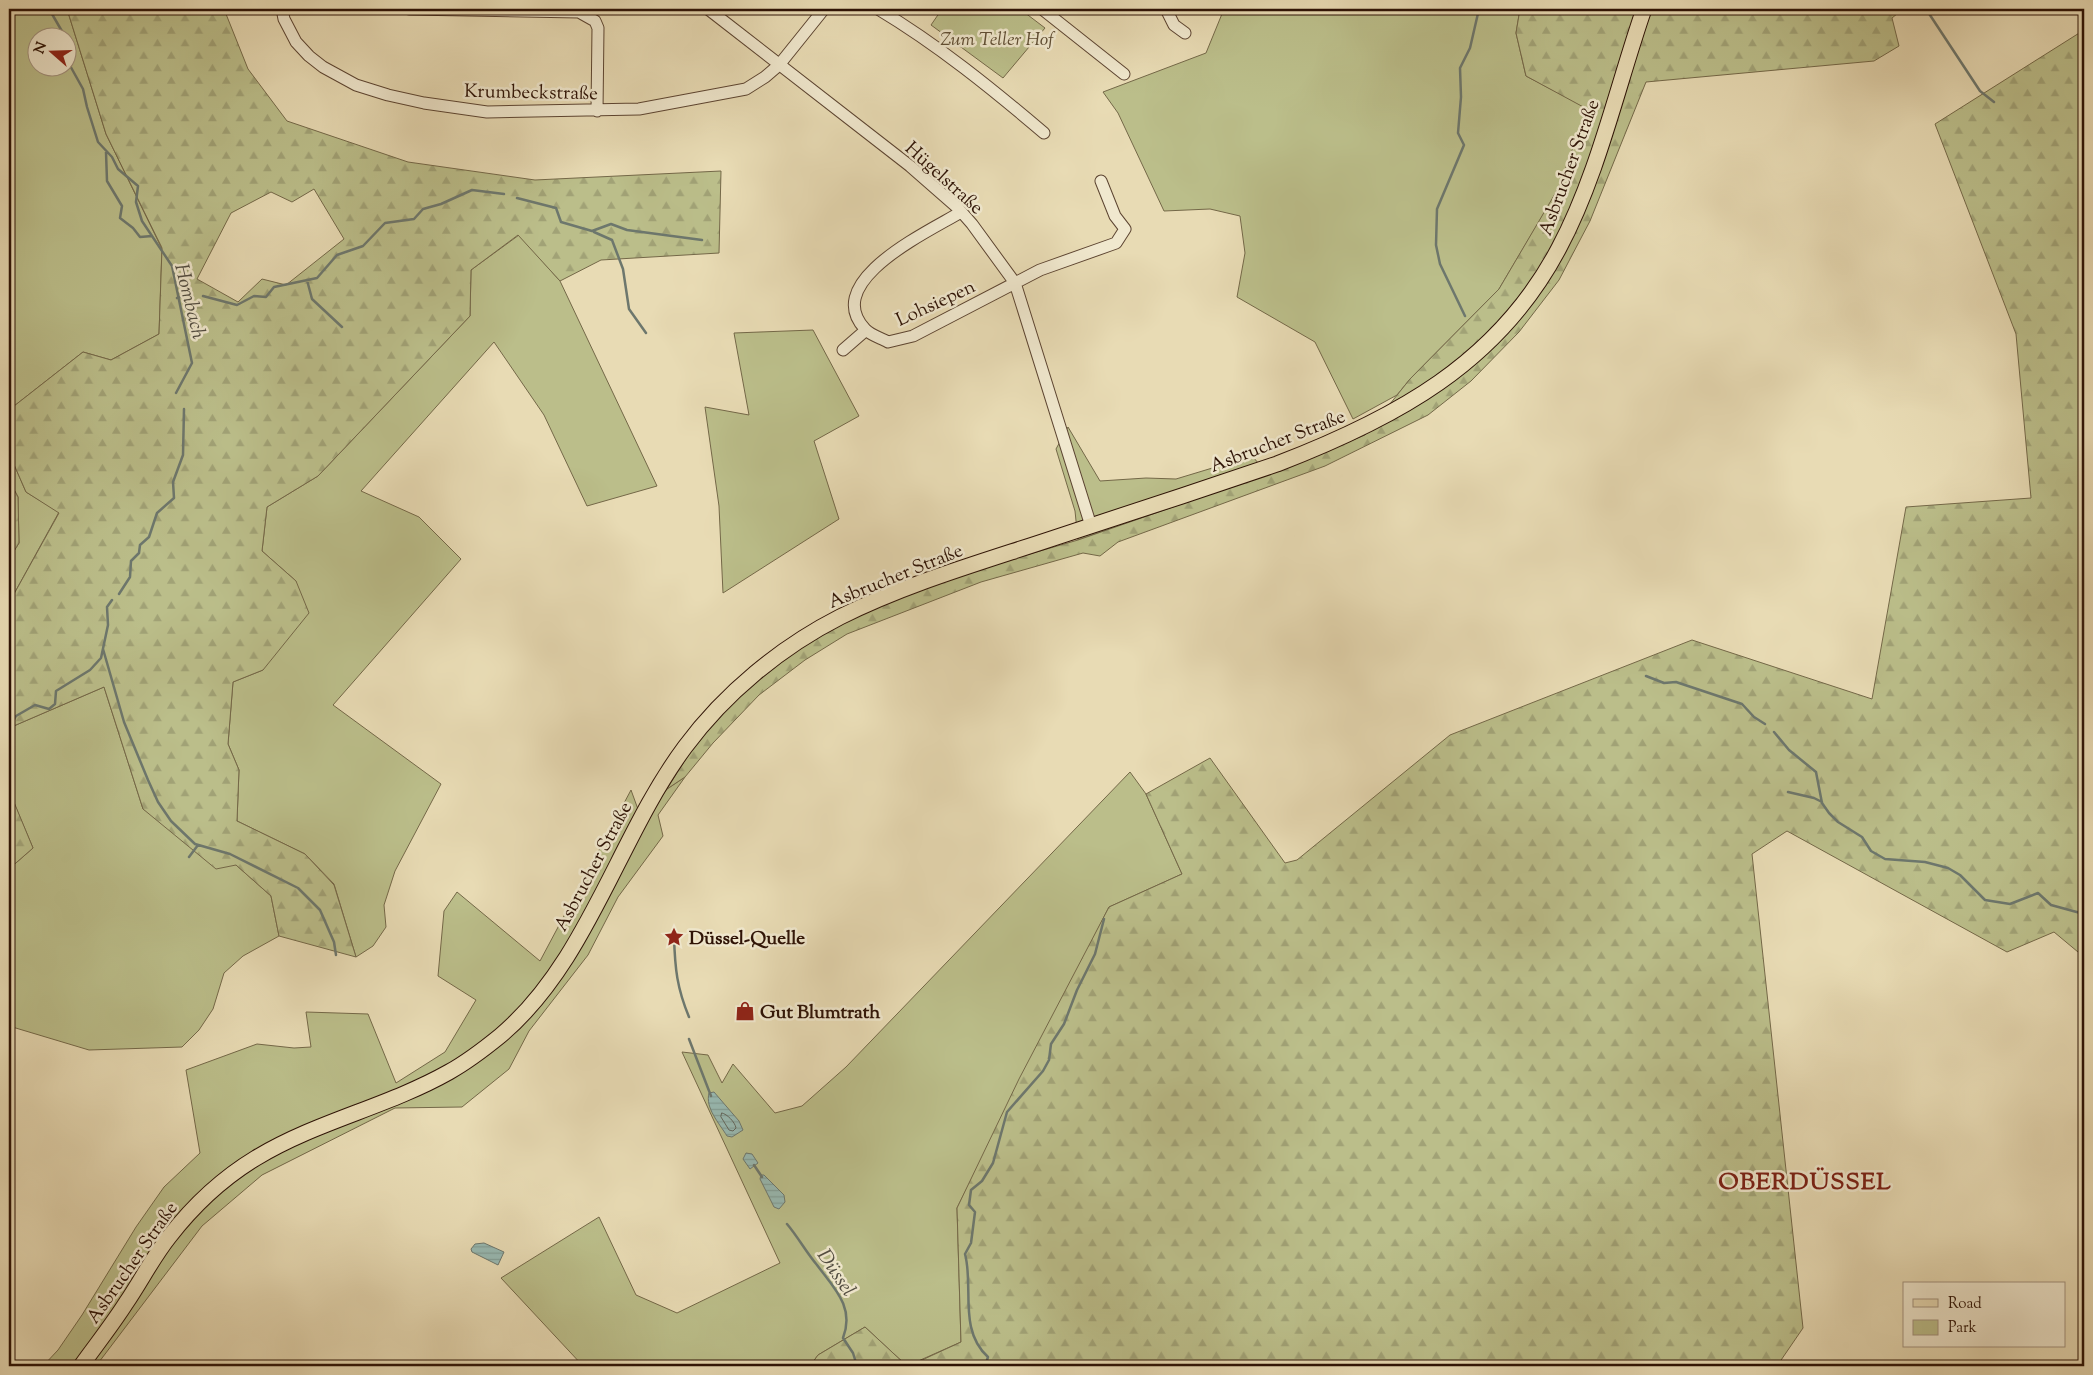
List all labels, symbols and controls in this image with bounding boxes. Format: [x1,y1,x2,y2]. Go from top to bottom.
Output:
park label: Zum Teller Hof [940,27,1056,54]
north arrow [28,28,78,78]
text: N [30,40,53,57]
street label: Krumbeckstraße [464,79,598,108]
street label: Asbrucher Straße [1533,96,1608,240]
street label: Hügelstraße [898,136,989,222]
water label: Hombach [165,261,212,343]
street label: Lohsiepen [892,274,980,334]
street label: Asbrucher Straße [1206,404,1350,481]
street label: Asbrucher Straße [824,538,968,617]
street label: Asbrucher Straße [549,797,640,937]
place icon: Düssel-Quelle [663,926,685,948]
place label: Düssel-Quelle [689,926,805,953]
shop icon: Gut Blumtrath [734,1000,756,1022]
place label: Gut Blumtrath [760,1000,881,1027]
district label: OBERDÜSSEL [1718,1166,1892,1200]
street label: Asbrucher Straße [81,1197,185,1330]
water label: Düssel [808,1244,861,1303]
legend [1903,1282,2066,1348]
text: Road [1948,1294,1982,1315]
text: Park [1948,1318,1977,1339]

